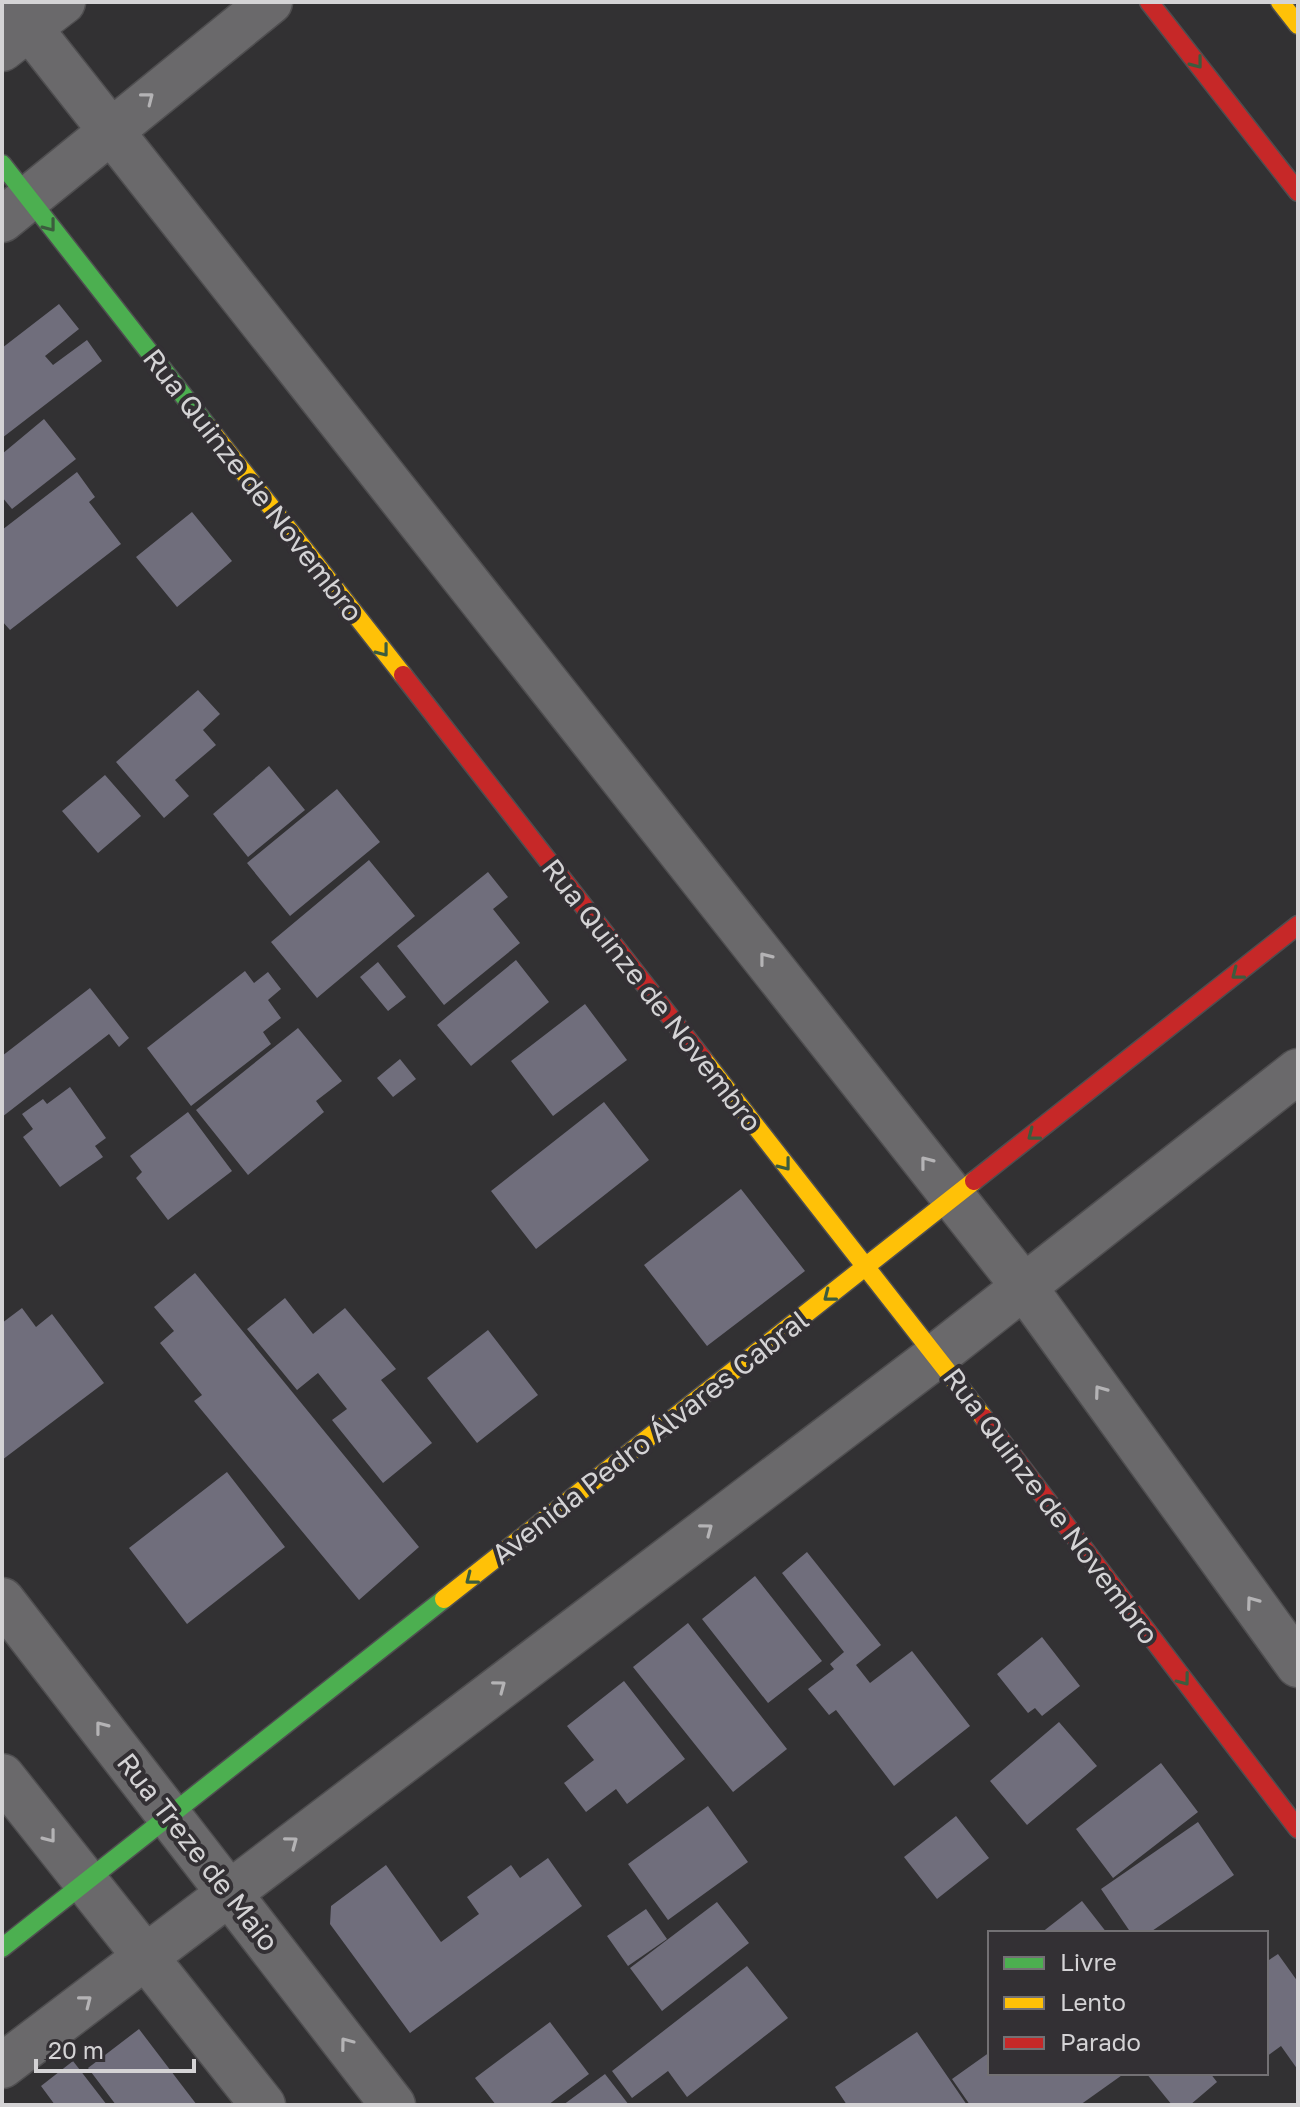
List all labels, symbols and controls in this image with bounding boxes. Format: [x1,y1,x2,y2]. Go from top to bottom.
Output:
one-way arrow [1188,54,1202,69]
one-way arrow [139,94,154,108]
one-way arrow [41,217,55,232]
street label: Rua Quinze de Novembro [137,342,370,628]
one-way arrow [373,642,388,656]
street label: Rua Quinze de Novembro [536,852,769,1138]
one-way arrow [760,952,774,967]
one-way arrow [1231,964,1246,978]
one-way arrow [1028,1125,1042,1140]
one-way arrow [775,1156,789,1171]
one-way arrow [921,1156,935,1171]
one-way arrow [824,1286,838,1301]
street label: Avenida Pedro Álvares Cabral [485,1303,815,1570]
street label: Rua Quinze de Novembro [937,1361,1166,1650]
one-way arrow [1095,1386,1110,1400]
one-way arrow [698,1525,713,1539]
one-way arrow [466,1569,480,1584]
one-way arrow [1247,1596,1262,1611]
one-way arrow [1174,1671,1189,1685]
one-way arrow [491,1681,506,1695]
one-way arrow [96,1721,110,1736]
street label: Rua Treze de Maio [111,1746,286,1957]
one-way arrow [41,1828,55,1843]
one-way arrow [283,1838,298,1852]
legend [988,1931,1268,2075]
text: Livre [1060,1947,1117,1976]
text: Lento [1060,1987,1126,2016]
one-way arrow [77,1996,92,2010]
scale bar [36,2023,194,2073]
text: Parado [1060,2027,1141,2056]
text: 20 m [48,2035,104,2064]
one-way arrow [341,2037,355,2052]

